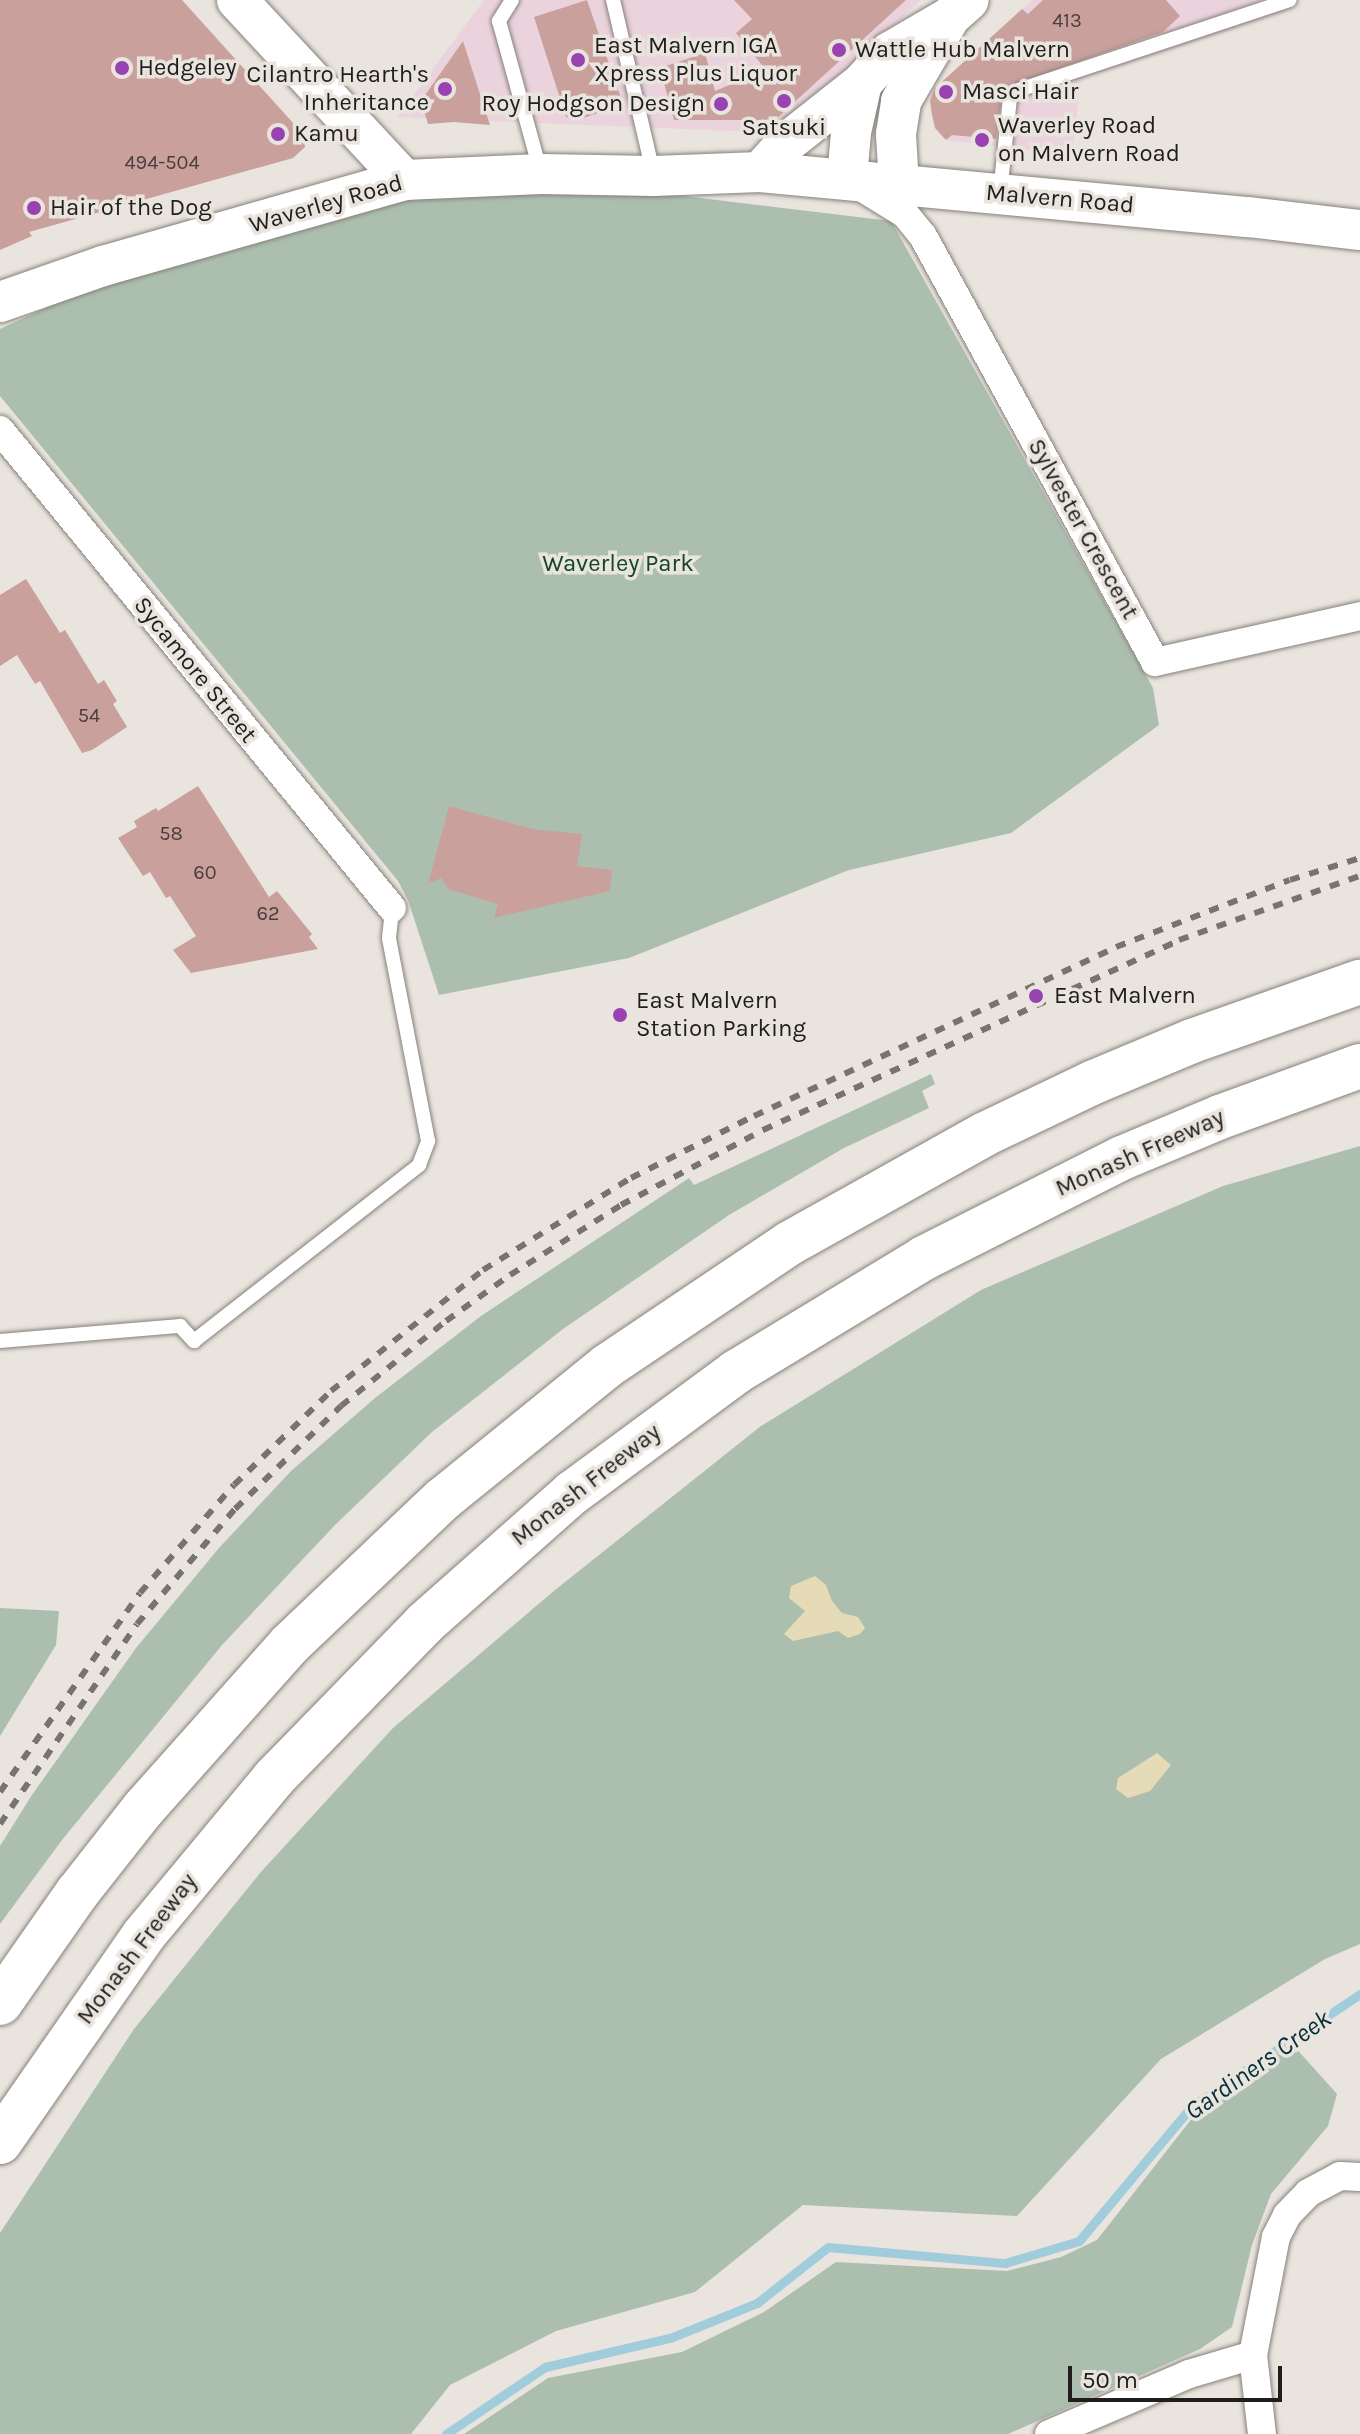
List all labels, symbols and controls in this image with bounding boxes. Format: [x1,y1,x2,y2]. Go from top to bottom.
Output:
house number: 413 [1052,8,1082,32]
place label: East Malvern IGA Xpress Plus Liquor [594,32,797,88]
place label: Wattle Hub Malvern [855,36,1070,64]
marker: Wattle Hub Malvern [830,41,848,59]
marker: East Malvern IGA Xpress Plus Liquor [569,51,587,69]
place label: Hedgeley [138,54,237,82]
marker: Hedgeley [113,59,131,77]
place label: Cilantro Hearth's Inheritance [247,61,429,117]
place label: Masci Hair [962,78,1078,106]
marker: Cilantro Hearth's Inheritance [436,80,454,98]
marker: Masci Hair [937,83,955,101]
place label: Roy Hodgson Design [482,90,705,118]
marker: Satsuki [775,92,793,110]
marker: Roy Hodgson Design [712,95,730,113]
place label: Waverley Road on Malvern Road [998,112,1180,168]
place label: Satsuki [742,114,826,142]
place label: Kamu [294,120,359,148]
marker: Kamu [269,125,287,143]
marker: Waverley Road on Malvern Road [973,131,991,149]
house number: 494-504 [124,150,200,174]
street label: Waverley Road [246,168,406,240]
street label: Malvern Road [985,178,1135,220]
place label: Hair of the Dog [50,194,212,222]
marker: Hair of the Dog [25,199,43,217]
street label: Sylvester Crescent [1022,434,1144,624]
park label: Waverley Park [542,550,694,578]
street label: Sycamore Street [127,591,263,749]
house number: 54 [78,703,100,727]
house number: 58 [159,821,183,845]
house number: 60 [193,860,217,884]
house number: 62 [256,901,280,925]
place label: East Malvern [1054,982,1196,1010]
marker: East Malvern [1025,985,1047,1007]
place label: East Malvern Station Parking [636,987,806,1043]
marker: East Malvern Station Parking [611,1006,629,1024]
street label: Monash Freeway [1051,1103,1229,1203]
street label: Monash Freeway [506,1418,666,1552]
street label: Monash Freeway [71,1868,203,2030]
water label: Gardiners Creek [1179,2003,1337,2127]
scale bar [1072,2350,1286,2400]
text: 50 m [1082,2366,1138,2394]

